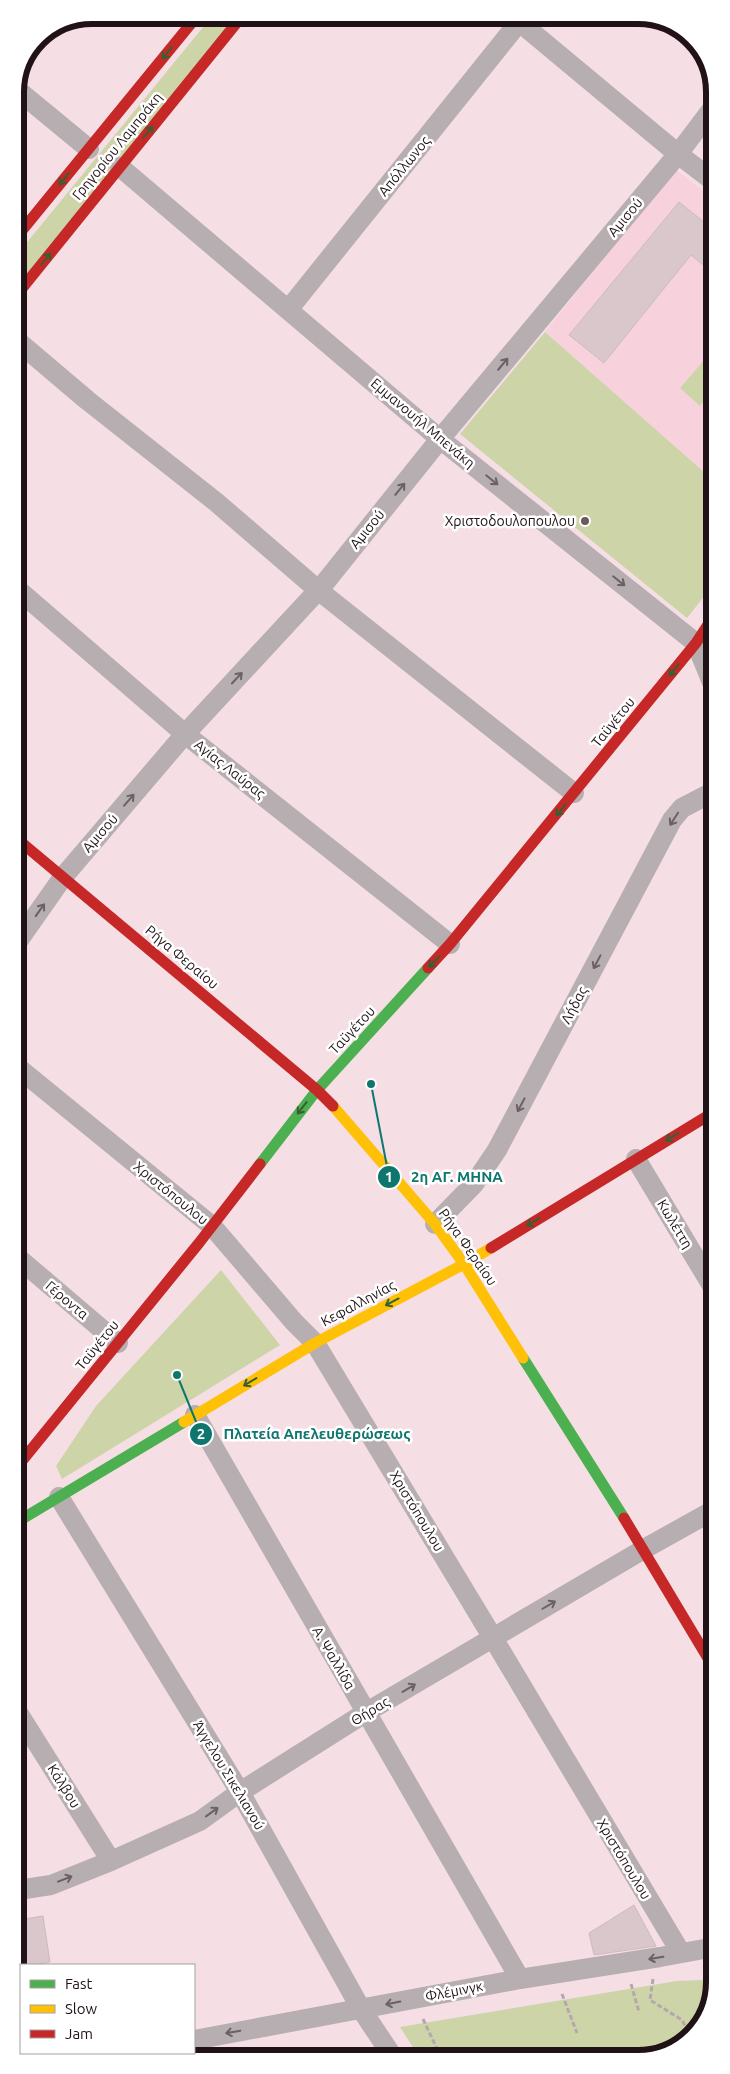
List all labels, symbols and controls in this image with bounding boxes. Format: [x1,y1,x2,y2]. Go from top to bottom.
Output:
one-way arrow [161,46,172,59]
street label: Γρηγορίου Λαμπράκη [69,89,165,203]
one-way arrow [143,126,154,139]
street label: Απόλλωνος [375,132,433,199]
one-way arrow [59,172,70,185]
street label: Αμισού [604,194,646,240]
one-way arrow [41,252,52,265]
one-way arrow [497,357,508,370]
street label: Εμμανουήλ Μπενάκη [368,375,478,471]
one-way arrow [485,475,498,486]
one-way arrow [394,483,405,496]
street label: Αμισού [346,506,388,552]
place label: Χριστοδουλοπουλου [445,513,575,529]
marker: Χριστοδουλοπουλου [579,515,591,527]
one-way arrow [612,576,625,587]
one-way arrow [669,663,680,676]
one-way arrow [231,672,242,685]
street label: Ταϋγέτου [588,694,638,750]
street label: Αγίας Λαύρας [191,736,269,802]
one-way arrow [123,794,134,807]
one-way arrow [555,803,566,816]
street label: Αμισού [79,811,121,855]
one-way arrow [669,812,679,826]
one-way arrow [35,904,45,918]
street label: Ρήγα Φεραίου [142,922,222,992]
one-way arrow [592,954,601,969]
one-way arrow [428,955,440,968]
street label: Λήδας [558,983,591,1026]
street label: Ταϋγέτου [326,1003,378,1057]
one-way arrow [515,1098,525,1112]
one-way arrow [297,1101,308,1114]
one-way arrow [666,1133,680,1143]
street label: Χριστόπουλου [131,1158,211,1228]
callout: 2η ΑΓ. ΜΗΝΑ [377,1162,513,1192]
text: 1 [385,1168,393,1185]
text: 2η ΑΓ. ΜΗΝΑ [411,1168,503,1185]
street label: Κωλέττη [654,1197,696,1251]
street label: Ρήγα Φεραίου [436,1205,500,1289]
one-way arrow [527,1217,541,1227]
street label: Κεφαλληνίας [318,1276,399,1329]
street label: Γέροντα [43,1278,92,1323]
one-way arrow [385,1298,400,1307]
street label: Ταϋγέτου [72,1317,122,1373]
one-way arrow [244,1377,258,1387]
callout: Πλατεία Απελευθερώσεως [189,1419,421,1449]
text: 2 [197,1425,205,1442]
text: Πλατεία Απελευθερώσεως [223,1425,411,1442]
street label: Χριστόπουλου [387,1468,447,1554]
one-way arrow [541,1600,555,1610]
street label: Α. Ψαλλίδα [309,1623,359,1693]
one-way arrow [401,1682,415,1692]
street label: Θήρας [348,1693,393,1729]
street label: Άγγελου Σικελιανού [190,1717,268,1833]
street label: Κάλβου [44,1761,84,1811]
one-way arrow [205,1807,219,1817]
street label: Χριστόπουλου [594,1816,654,1902]
one-way arrow [57,1874,72,1883]
one-way arrow [649,1953,665,1963]
legend [20,1964,195,2054]
text: Fast [65,1975,93,1992]
street label: Φλέμινγκ [424,1978,484,2004]
one-way arrow [385,1998,401,2008]
text: Slow [65,2000,98,2017]
text: Jam [65,2025,93,2042]
one-way arrow [225,2028,241,2038]

